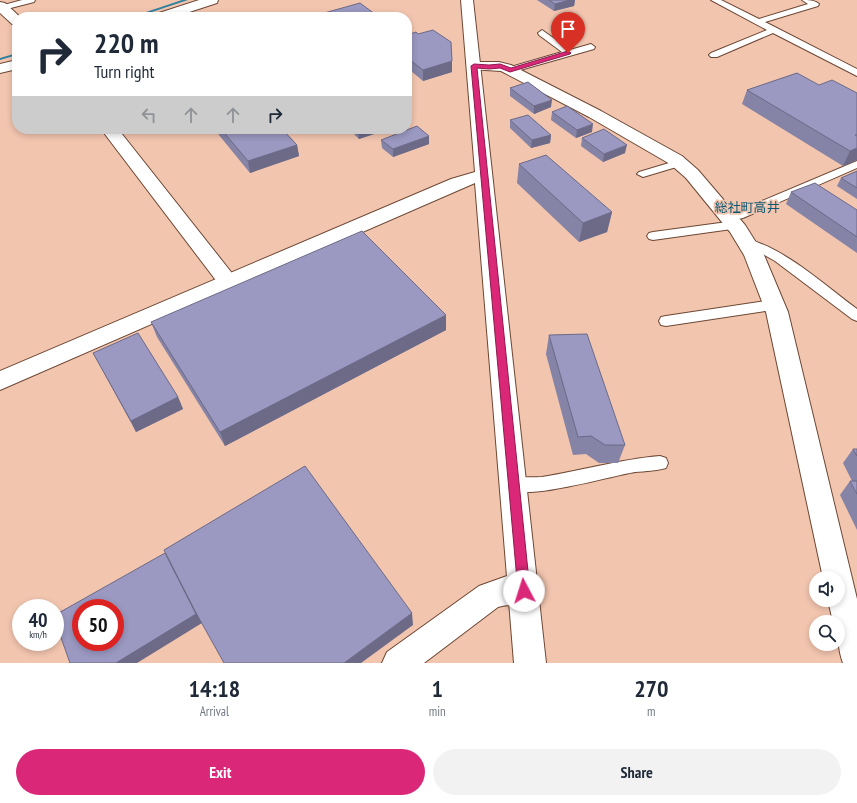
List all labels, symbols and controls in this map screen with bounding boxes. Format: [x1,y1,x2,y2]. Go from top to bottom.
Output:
pin [551,12,585,53]
icon: arrive [557,18,579,40]
text: 220 m [94,24,158,61]
icon: right [28,28,80,80]
text: Turn right [94,60,154,83]
icon: left [138,104,160,126]
icon: ahead [180,104,202,126]
icon: ahead [222,104,244,126]
icon: right [264,104,286,126]
district label: 総社町高井 [714,199,780,216]
position arrow [503,570,545,612]
map controls [809,571,845,651]
button: sound [809,571,845,607]
speed limit sign: 50 [72,599,124,651]
text: 40 [28,607,48,633]
button: search [809,615,845,651]
text: km/h [29,628,47,641]
text: 14:18 [188,673,240,704]
text: 1 [431,673,443,704]
text: 270 [634,673,669,704]
text: Arrival [200,703,229,720]
text: min [429,703,446,720]
text: m [647,703,656,720]
button: Exit [16,749,425,795]
button: Share [433,749,841,795]

